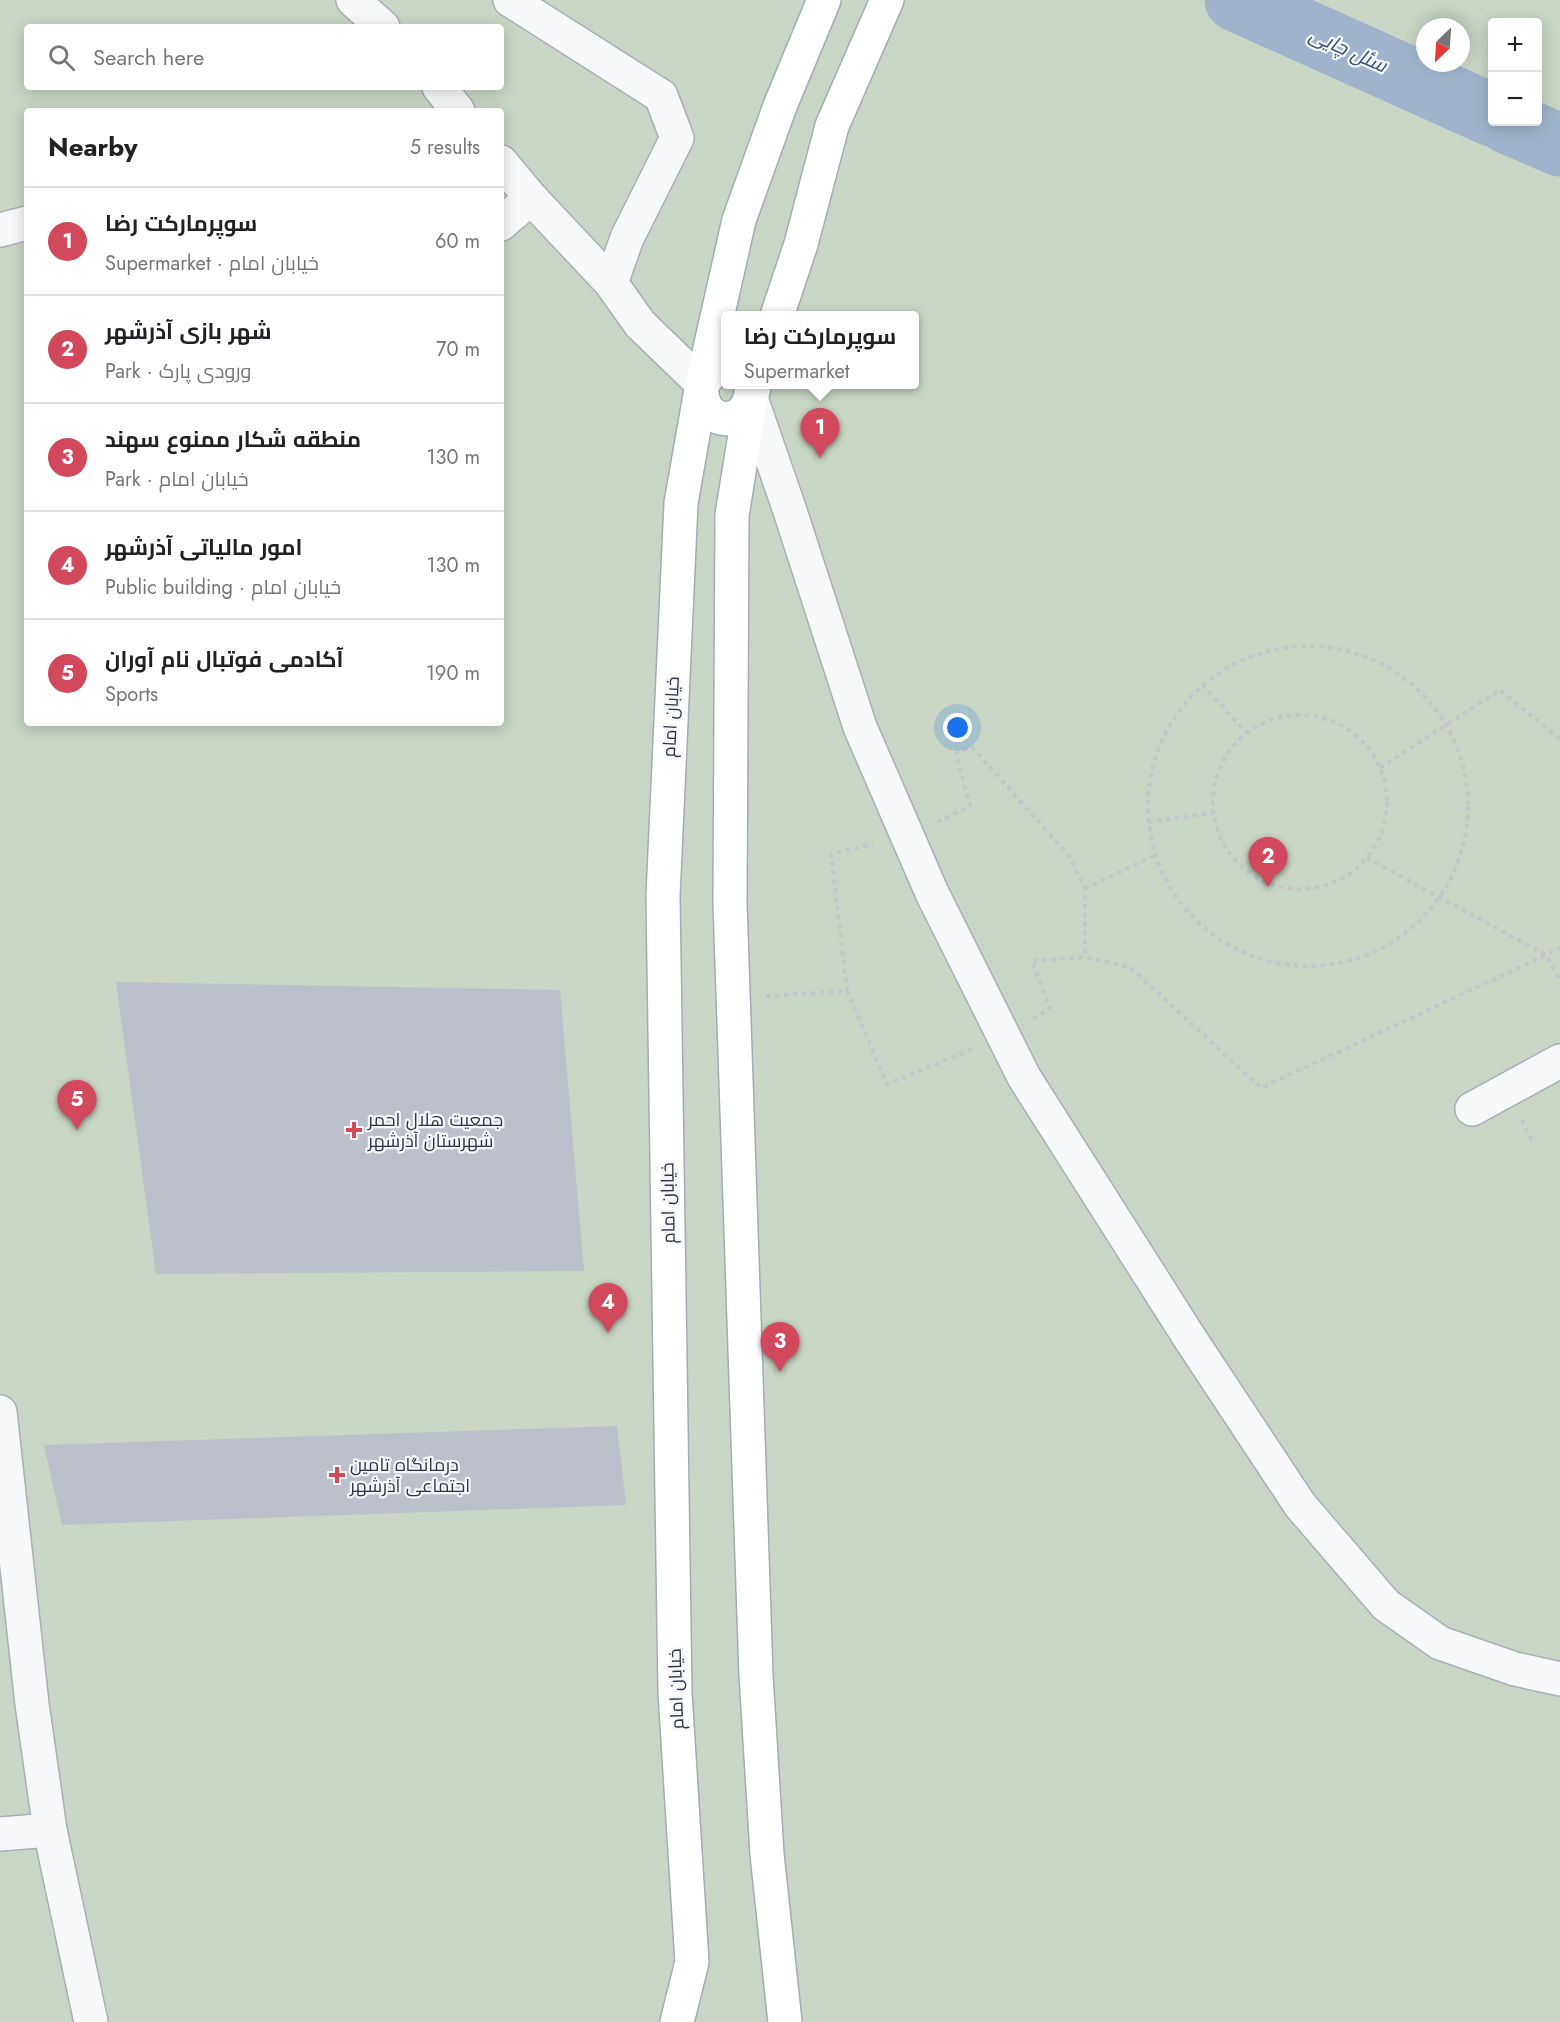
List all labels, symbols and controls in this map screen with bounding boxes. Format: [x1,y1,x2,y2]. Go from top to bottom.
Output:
north arrow [1416,18,1470,72]
map controls [1488,18,1542,126]
button: + [1488,18,1542,72]
water label: سئل چایی [1304,20,1392,80]
search box [24,24,504,90]
icon: search [45,41,78,74]
text: Search here [93,41,204,73]
button: − [1488,72,1542,126]
text: Nearby [48,128,137,166]
text: 5 results [410,133,480,162]
text: سوپرمارکت رضا [105,207,257,239]
text: 1 [62,227,73,256]
text: 60 m [435,227,480,256]
text: Supermarket · خیابان امام [105,249,319,278]
popup [721,311,919,389]
text: شهر بازی آذرشهر [105,315,271,347]
text: سوپرمارکت رضا [744,320,896,352]
text: 2 [61,335,74,364]
text: 70 m [436,335,480,364]
text: Park · ورودی پارک [105,357,251,386]
text: Supermarket [744,357,850,386]
pin: 1 [800,408,840,458]
text: منطقه شکار ممنوع سهند [105,423,361,455]
text: 3 [61,443,74,472]
text: 130 m [426,443,480,472]
text: Park · خیابان امام [105,465,249,494]
text: امور مالیاتی آذرشهر [105,531,302,563]
text: 4 [61,551,74,580]
text: 130 m [426,551,480,580]
text: Public building · خیابان امام [105,573,341,602]
text: آکادمی فوتبال نام آوران [105,643,344,675]
text: 5 [61,659,74,688]
text: 190 m [426,659,480,688]
street label: خیابان امام [656,676,686,758]
text: Sports [105,680,158,709]
your location [943,713,972,742]
pin: 2 [1248,838,1288,887]
pin: 5 [58,1080,97,1130]
place label: جمعیت هلال احمر شهرستان آذرشهر [367,1107,503,1154]
marker: جمعیت هلال احمر شهرستان آذرشهر [345,1121,363,1139]
street label: خیابان امام [654,1162,682,1244]
pin: 4 [588,1284,628,1333]
pin: 3 [760,1322,800,1372]
place label: درمانگاه تامین اجتماعی آذرشهر [349,1452,470,1499]
marker: درمانگاه تامین اجتماعی آذرشهر [328,1466,346,1484]
street label: خیابان امام [662,1648,690,1730]

